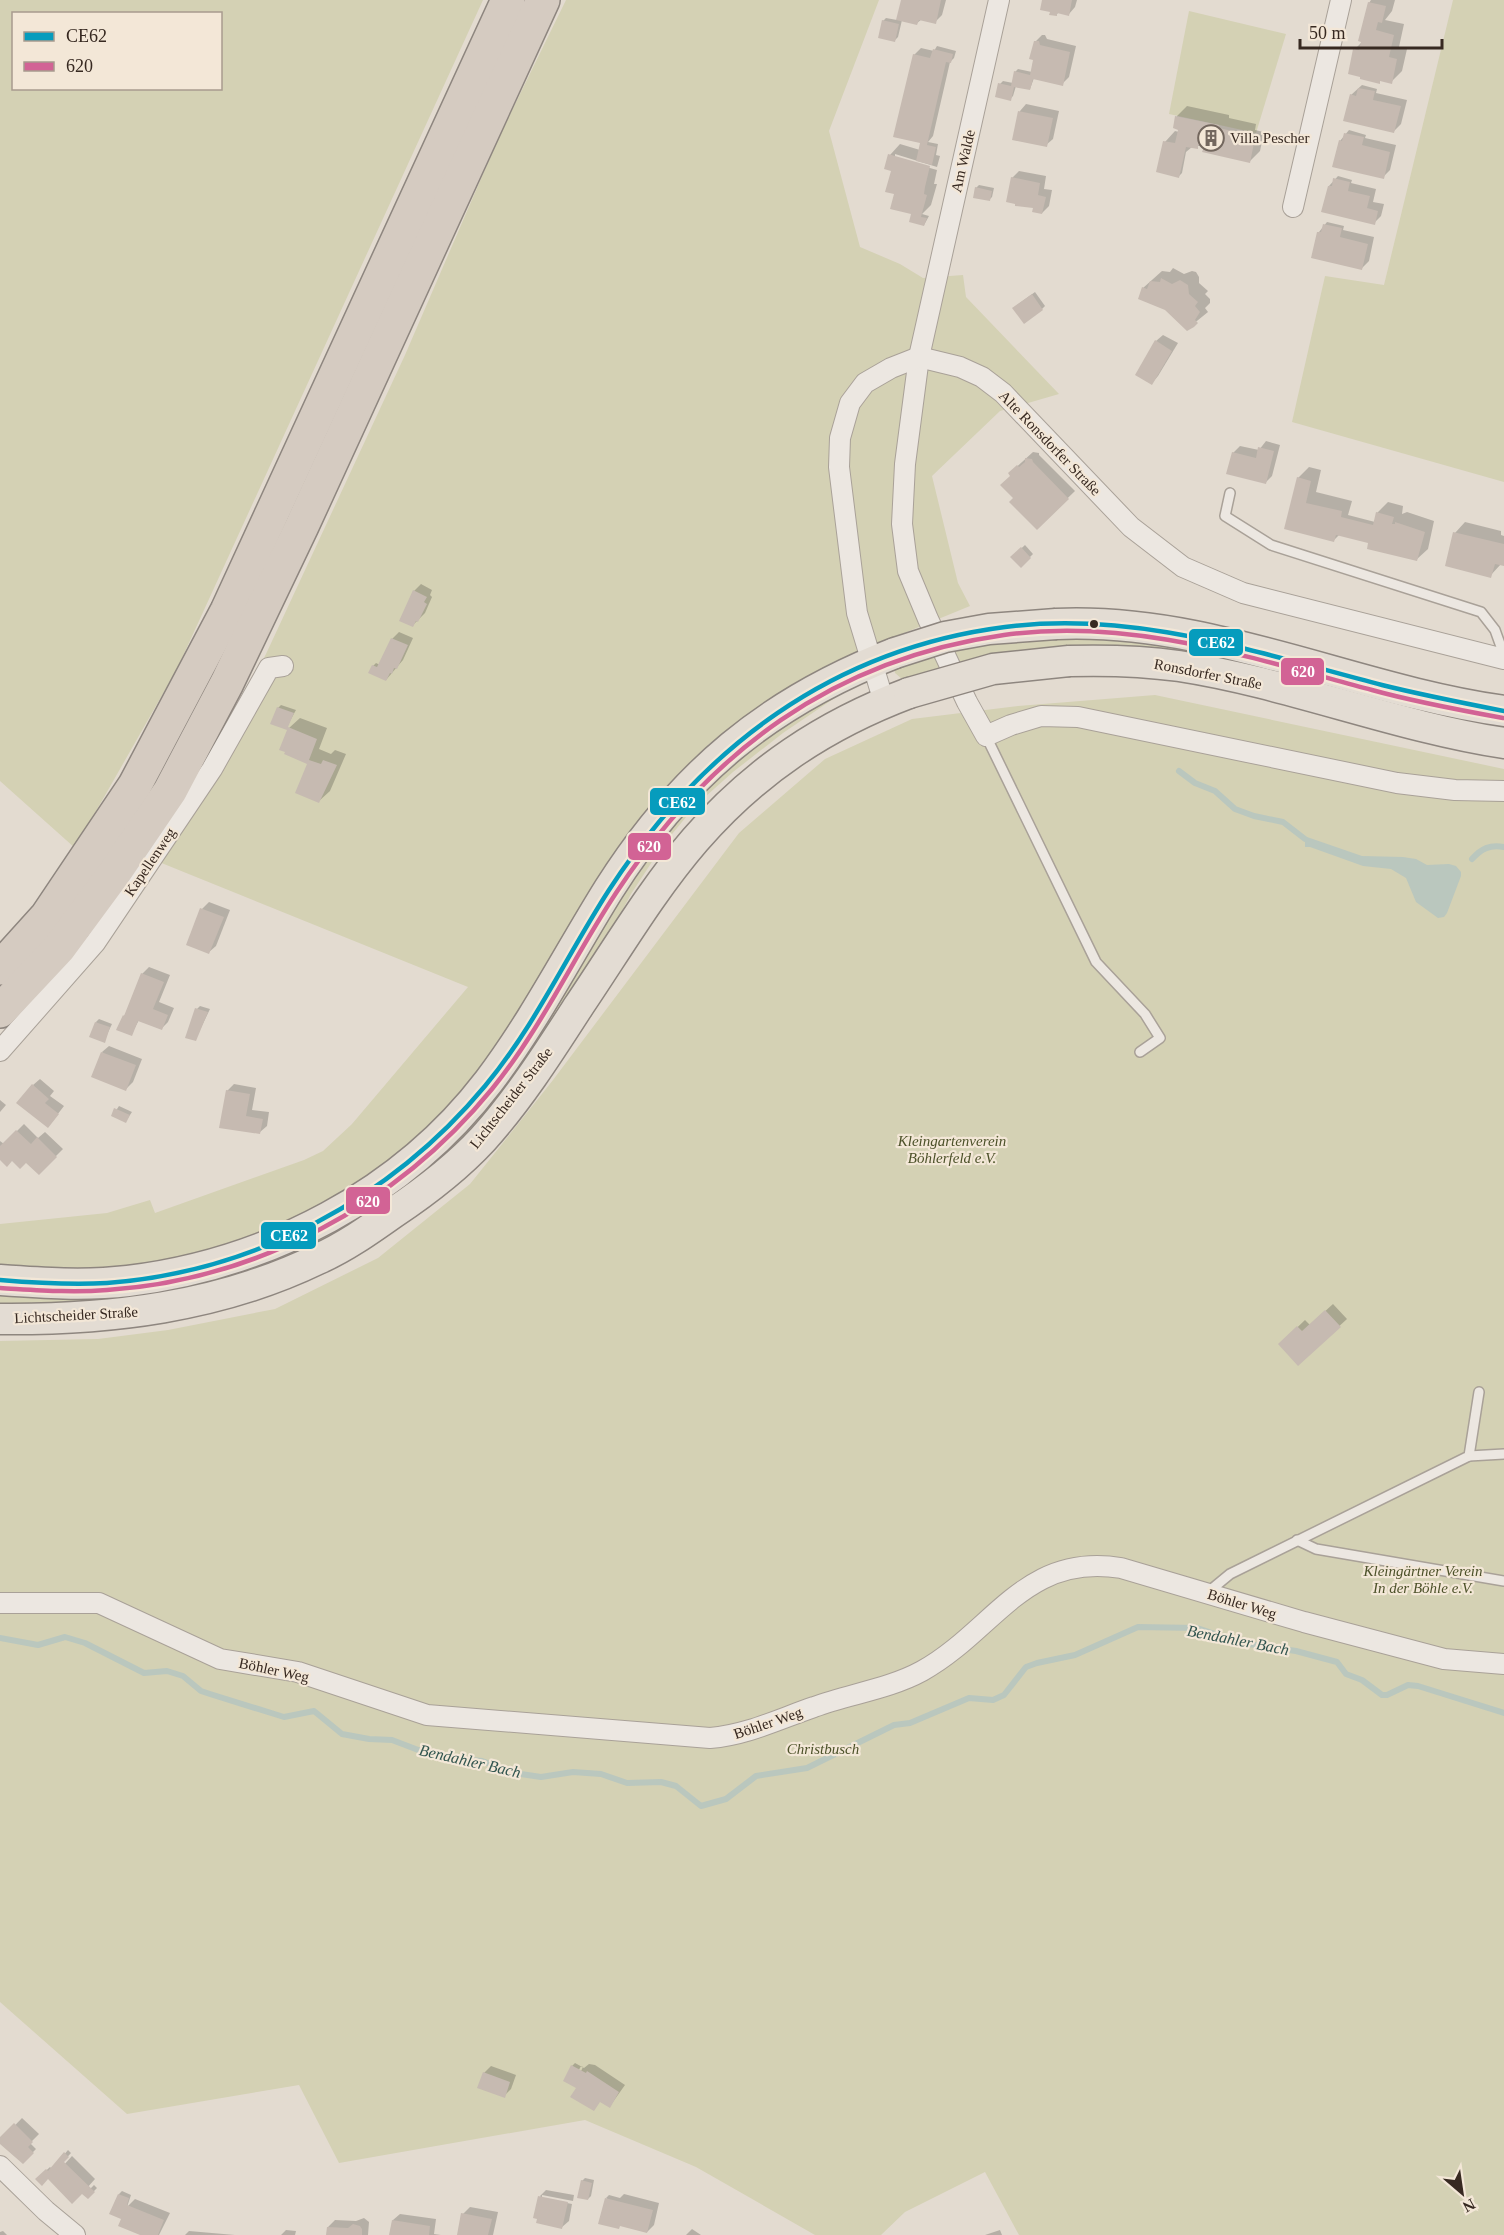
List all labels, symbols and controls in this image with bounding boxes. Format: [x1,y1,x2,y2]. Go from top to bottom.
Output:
legend [12,12,222,90]
scale bar [1300,12,1442,50]
text: 50 m [1309,23,1346,43]
text: CE62 [66,26,107,46]
text: 620 [66,56,93,76]
building icon: Villa Pescher [1196,123,1226,153]
street label: Am Walde [948,128,978,194]
place label: Villa Pescher [1230,130,1310,146]
street label: Alte Ronsdorfer Straße [996,387,1104,499]
unlabelled marker [1088,618,1100,630]
line badge: CE62 [1188,628,1244,657]
text: CE62 [1197,634,1235,651]
street label: Ronsdorfer Straße [1153,656,1264,692]
line badge: 620 [1280,657,1325,686]
text: 620 [1291,663,1315,680]
line badge: CE62 [649,787,706,816]
text: CE62 [658,794,696,811]
street label: Kapellenweg [121,824,179,899]
line badge: 620 [627,832,672,861]
text: 620 [637,838,661,855]
street label: Lichtscheider Straße [467,1044,556,1152]
park label: Kleingartenverein Böhlerfeld e.V. [897,1133,1006,1166]
line badge: 620 [345,1186,391,1215]
text: 620 [356,1193,380,1210]
line badge: CE62 [260,1221,317,1250]
text: CE62 [270,1227,308,1244]
street label: Lichtscheider Straße [14,1304,139,1326]
park label: Kleingärtner Verein In der Böhle e.V. [1362,1563,1483,1596]
street label: Böhler Weg [1206,1586,1279,1622]
water label: Bendahler Bach [1186,1622,1290,1658]
street label: Böhler Weg [237,1655,311,1685]
street label: Böhler Weg [732,1704,805,1742]
water label: Bendahler Bach [418,1741,522,1781]
park label: Christbusch [787,1741,859,1757]
north arrow [1432,2163,1492,2223]
text: N [1459,2195,1478,2216]

